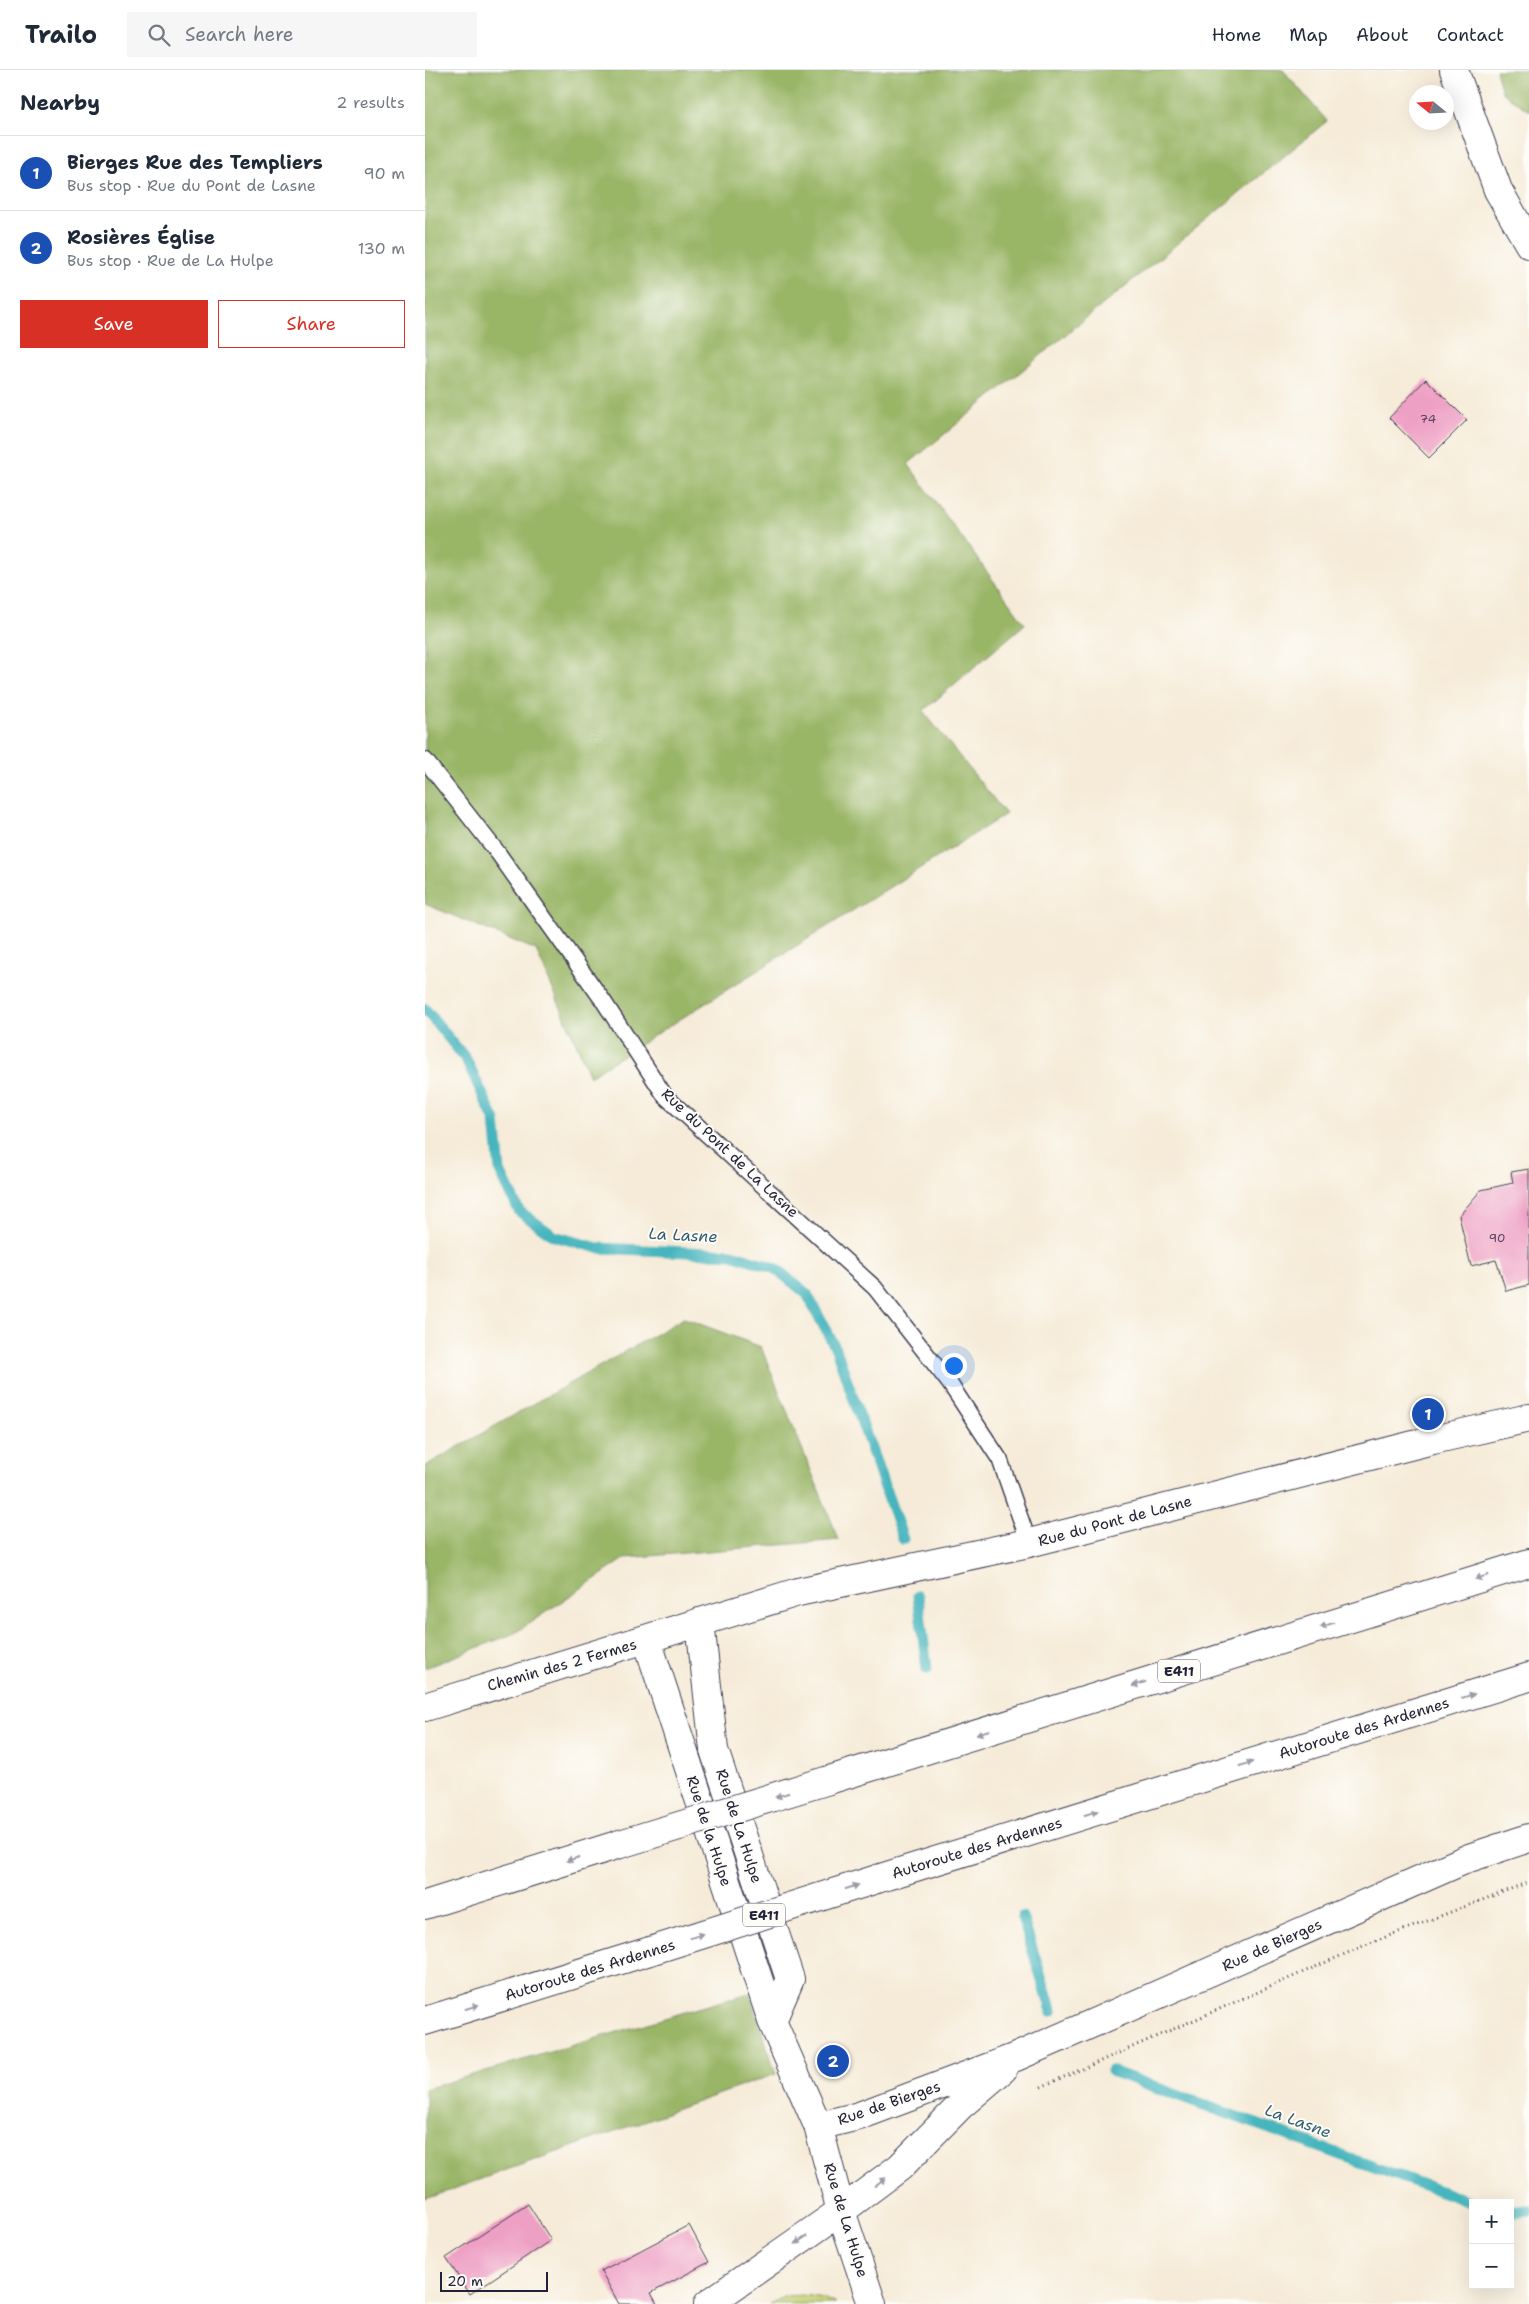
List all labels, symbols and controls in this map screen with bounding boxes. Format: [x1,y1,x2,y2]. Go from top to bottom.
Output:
search box [127,12,477,57]
text: Trailo [25,19,97,51]
icon: search [145,21,173,49]
text: Search here [185,22,294,47]
text: Home [1212,23,1261,47]
text: Map [1289,23,1328,47]
text: About [1356,23,1409,47]
text: Contact [1437,23,1504,47]
north arrow [1409,85,1454,130]
text: Nearby [20,89,100,117]
text: 2 results [336,92,405,113]
text: Bierges Rue des Templiers [67,150,323,175]
text: 1 [32,163,40,184]
text: 90 m [364,163,405,184]
text: Bus stop · Rue du Pont de Lasne [67,175,316,196]
text: Rosières Église [67,225,215,250]
text: 2 [30,238,42,259]
text: 130 m [358,238,405,259]
text: Bus stop · Rue de La Hulpe [67,250,274,271]
button: Save [20,300,208,348]
button: Share [218,300,405,348]
house number: 74 [1420,411,1436,427]
street label: Rue du Pont de La Lasne [657,1084,803,1222]
water label: La Lasne [648,1223,718,1247]
house number: 90 [1489,1230,1505,1246]
your location [941,1353,967,1379]
pin: 1 [1412,1395,1444,1433]
street label: Rue du Pont de Lasne [1036,1491,1194,1551]
one-way arrow [1475,1574,1490,1581]
one-way arrow [1320,1622,1335,1630]
street label: Chemin des 2 Fermes [485,1634,639,1696]
road number: E411 [1158,1660,1200,1682]
one-way arrow [1131,1681,1146,1688]
one-way arrow [1461,1691,1476,1699]
street label: Autoroute des Ardennes [1276,1693,1452,1763]
one-way arrow [976,1729,991,1737]
one-way arrow [1239,1760,1254,1768]
street label: Rue de La Hulpe [711,1766,767,1886]
street label: Rue de la Hulpe [682,1773,736,1889]
one-way arrow [774,1791,789,1799]
one-way arrow [1084,1808,1099,1816]
street label: Autoroute des Ardennes [889,1813,1065,1883]
one-way arrow [566,1855,581,1863]
one-way arrow [844,1883,859,1890]
road number: E411 [743,1904,785,1926]
street label: Rue de Bierges [1219,1914,1325,1976]
one-way arrow [689,1932,704,1939]
street label: Autoroute des Ardennes [502,1935,678,2005]
one-way arrow [464,2002,479,2010]
pin: 2 [817,2042,849,2080]
street label: Rue de Bierges [835,2076,943,2130]
water label: La Lasne [1262,2099,1334,2143]
street label: Rue de La Hulpe [819,2160,873,2280]
one-way arrow [873,2177,886,2188]
map controls [1469,2199,1514,2289]
button: + [1469,2199,1514,2244]
one-way arrow [795,2234,808,2245]
button: − [1469,2244,1514,2289]
scale bar [440,2269,547,2292]
text: 20 m [447,2272,483,2290]

